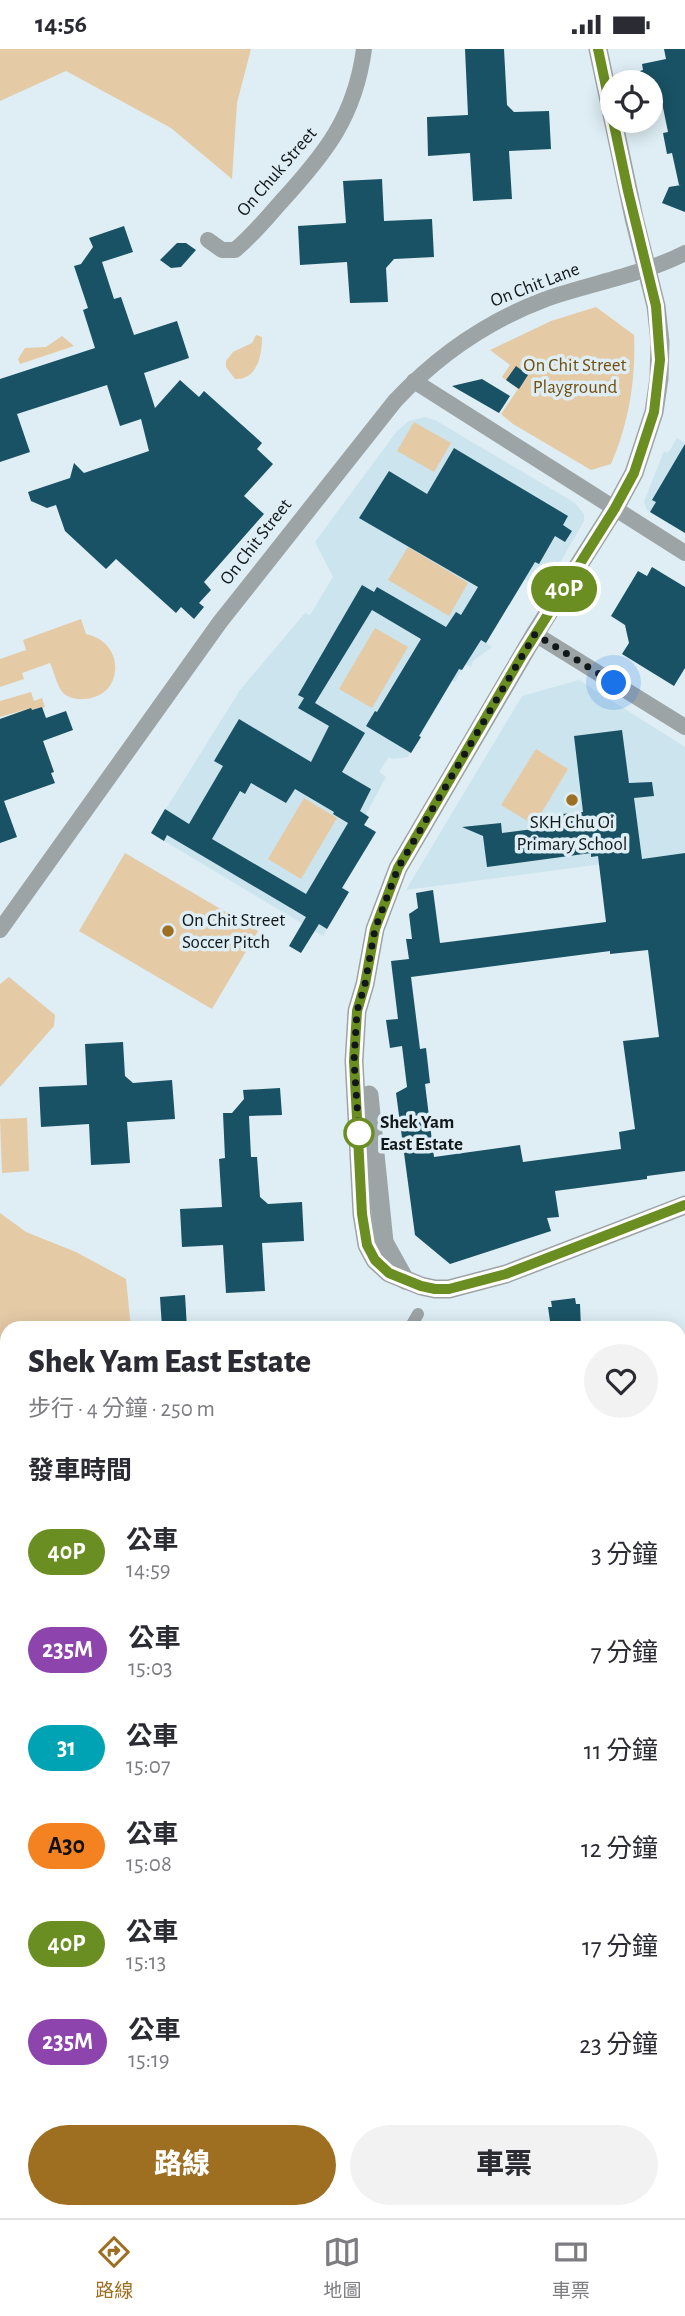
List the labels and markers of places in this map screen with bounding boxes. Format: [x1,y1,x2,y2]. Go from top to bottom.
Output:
marker: SKH Chu Oi Primary School [564,792,580,808]
place label: SKH Chu Oi Primary School [517,813,627,854]
place label: On Chit Street Soccer Pitch [182,911,285,952]
marker: On Chit Street Soccer Pitch [160,923,176,939]
place label: Shek Yam East Estate [380,1113,463,1154]
marker: Shek Yam East Estate [344,1118,374,1148]

